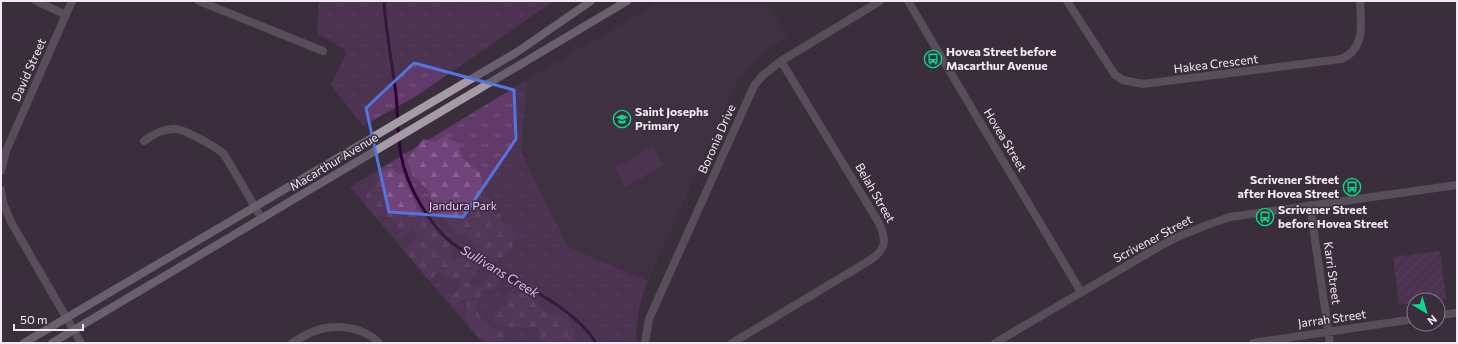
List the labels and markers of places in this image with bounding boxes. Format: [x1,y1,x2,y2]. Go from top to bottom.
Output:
place label: Hovea Street before Macarthur Avenue [946,44,1056,72]
bus stop icon: Hovea Street before Macarthur Avenue [923,49,943,69]
place label: Saint Josephs Primary [635,104,709,132]
school or university icon: Saint Josephs Primary [612,109,632,129]
place label: Scrivener Street after Hovea Street [1237,172,1339,200]
bus stop icon: Scrivener Street after Hovea Street [1342,177,1362,197]
place label: Scrivener Street before Hovea Street [1278,202,1388,230]
bus stop icon: Scrivener Street before Hovea Street [1255,207,1275,227]

